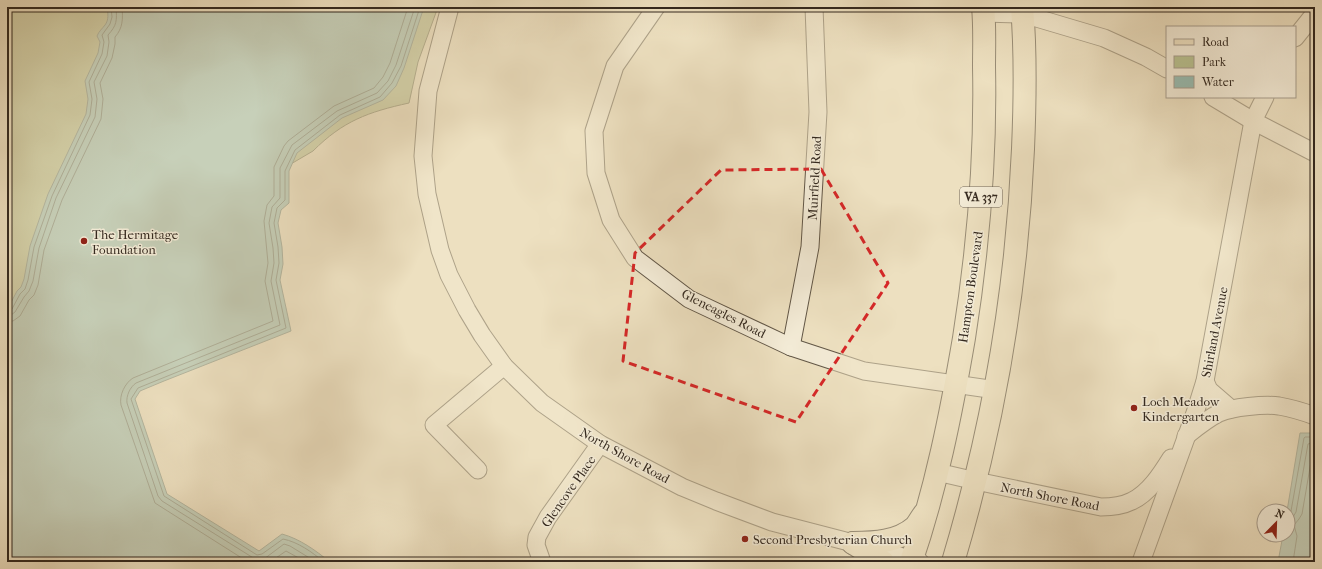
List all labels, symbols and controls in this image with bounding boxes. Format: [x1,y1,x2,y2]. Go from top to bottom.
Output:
legend [1166,26,1296,98]
text: Road [1202,35,1229,49]
text: Park [1202,55,1227,69]
text: Water [1201,75,1235,89]
street label: Muirfield Road [805,135,824,221]
road number: VA 337 [960,187,1002,207]
place label: The Hermitage Foundation [92,227,179,257]
street label: Hampton Boulevard [955,229,986,344]
marker: The Hermitage Foundation [79,236,89,246]
street label: Shirland Avenue [1198,285,1231,379]
street label: Gleneagles Road [679,286,769,342]
place label: Loch Meadow Kindergarten [1142,394,1220,424]
marker: Loch Meadow Kindergarten [1129,403,1139,413]
street label: North Shore Road [577,425,673,487]
street label: Glencove Place [538,452,599,530]
street label: North Shore Road [999,480,1102,514]
north arrow [1256,503,1296,543]
text: N [1273,507,1287,522]
place label: Second Presbyterian Church [753,532,913,547]
marker: Second Presbyterian Church [740,534,750,544]

